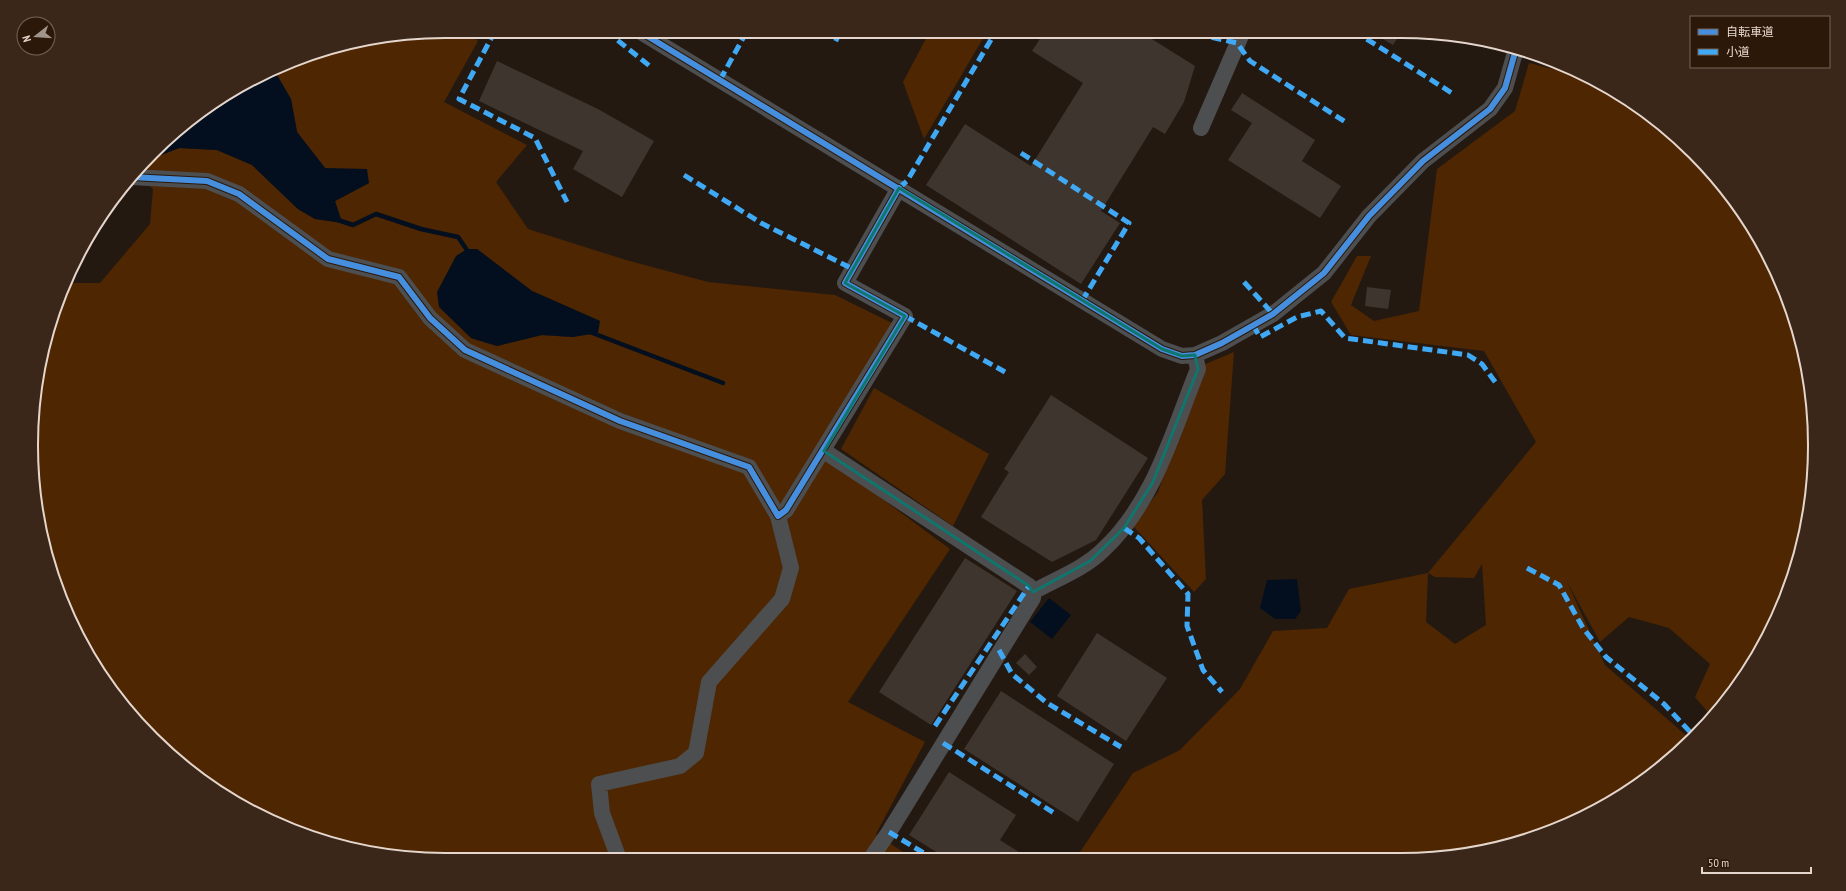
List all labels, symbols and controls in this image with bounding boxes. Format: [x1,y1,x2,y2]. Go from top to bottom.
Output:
north arrow [16,16,56,56]
legend [1690,16,1830,68]
text: 自転車道 [1726,24,1774,39]
text: N [19,34,34,44]
text: 小道 [1726,44,1750,59]
scale bar [1702,849,1811,875]
text: 50 m [1708,855,1729,870]

